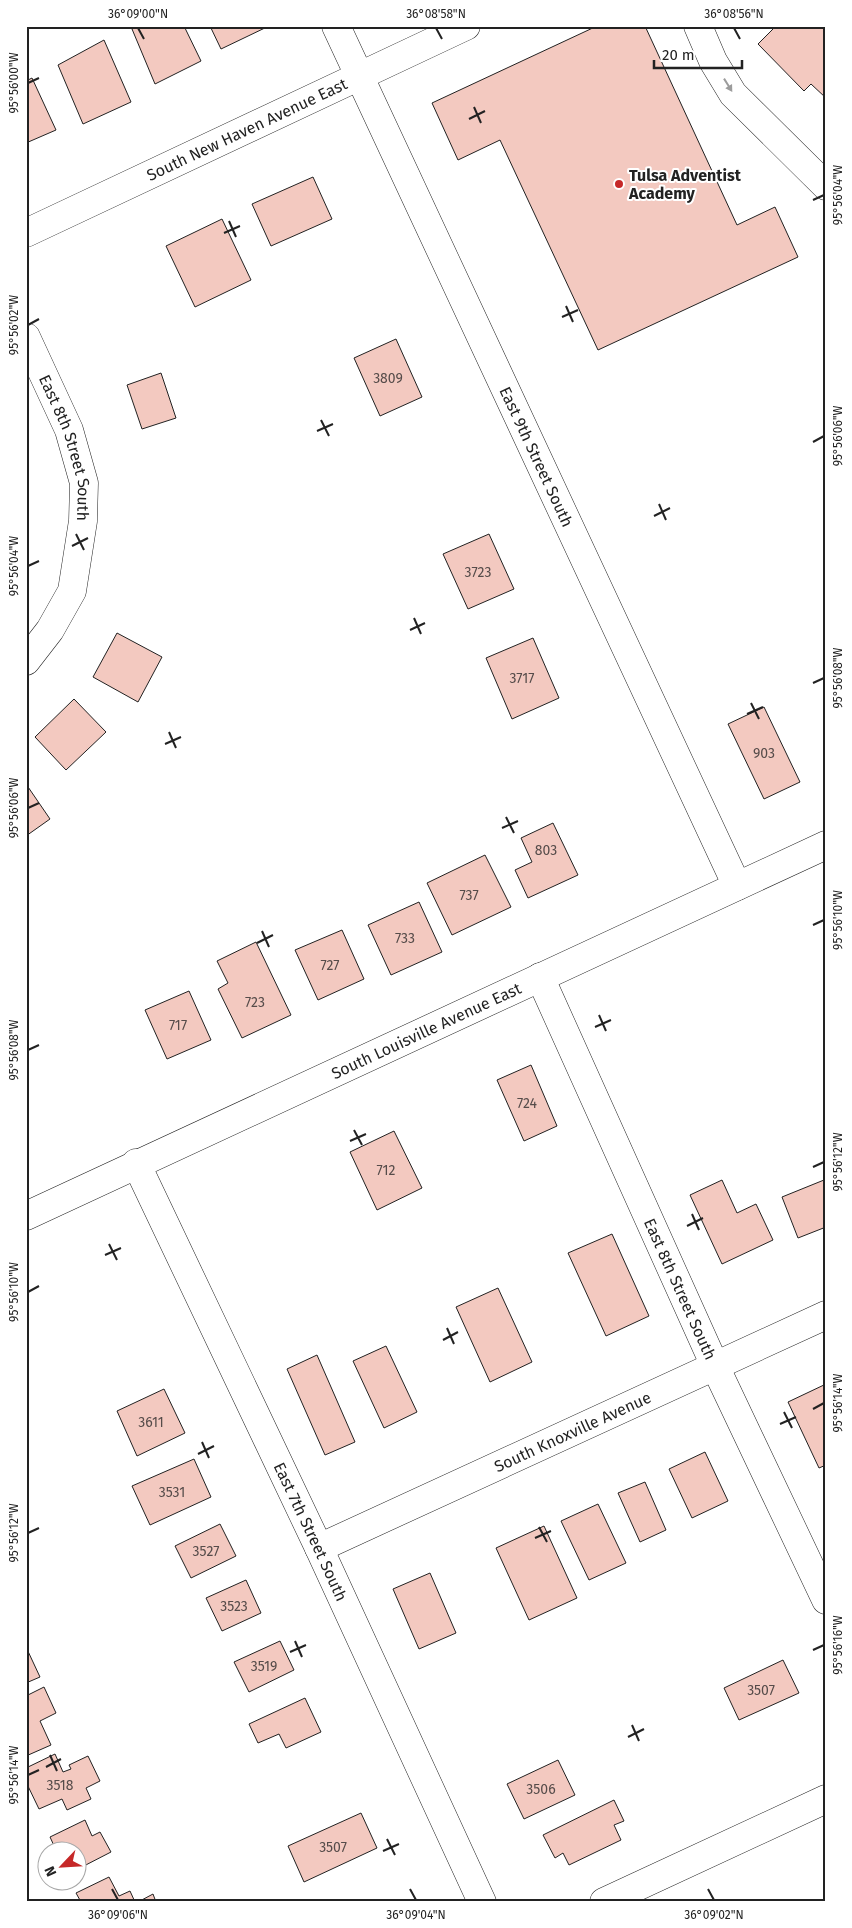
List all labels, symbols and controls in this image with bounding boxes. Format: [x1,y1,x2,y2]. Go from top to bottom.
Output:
text: 36°09'00"N [108,7,168,21]
text: 36°08'58"N [406,7,466,21]
text: 36°08'56"N [704,7,764,21]
scale bar [654,38,742,70]
text: 20 m [662,46,695,64]
text: 95°56'00"W [7,52,21,114]
street label: South New Haven Avenue East [143,74,350,184]
one-way arrow [723,79,732,92]
text: 95°56'04"W [831,165,845,225]
place label: Tulsa Adventist Academy [628,166,742,203]
marker: Tulsa Adventist Academy [613,178,625,190]
text: 95°56'02"W [7,295,21,355]
house number: 3809 [373,370,403,387]
street label: East 8th Street South [35,372,94,521]
street label: East 9th Street South [496,383,578,530]
text: 95°56'06"W [831,406,845,466]
text: 95°56'04"W [7,536,21,596]
house number: 3723 [465,564,491,581]
text: 95°56'08"W [831,647,845,708]
house number: 3717 [509,670,535,687]
house number: 903 [753,745,775,762]
text: 95°56'06"W [7,778,21,838]
house number: 803 [535,842,557,859]
house number: 737 [459,887,479,904]
text: 95°56'10"W [831,890,845,950]
house number: 733 [395,930,415,947]
house number: 727 [320,957,340,974]
street label: South Louisville Avenue East [328,978,524,1083]
house number: 723 [245,994,265,1011]
house number: 717 [169,1017,187,1034]
text: 95°56'08"W [7,1019,21,1080]
house number: 724 [517,1095,538,1112]
text: 95°56'12"W [831,1132,845,1192]
house number: 712 [377,1162,396,1179]
street label: East 8th Street South [640,1215,720,1363]
text: 95°56'10"W [7,1262,21,1322]
text: 95°56'14"W [831,1373,845,1432]
street label: South Knoxville Avenue [491,1387,654,1476]
house number: 3611 [138,1414,164,1431]
street label: East 7th Street South [270,1459,352,1604]
house number: 3531 [159,1484,185,1501]
text: 95°56'12"W [7,1503,21,1563]
house number: 3527 [193,1543,219,1560]
house number: 3523 [220,1598,248,1615]
text: 95°56'16"W [831,1615,845,1675]
house number: 3519 [251,1658,277,1675]
house number: 3507 [747,1682,775,1699]
text: 95°56'14"W [7,1745,21,1804]
house number: 3518 [46,1777,74,1794]
house number: 3506 [526,1781,556,1798]
house number: 3507 [319,1839,347,1856]
north arrow [38,1840,88,1890]
text: N [41,1863,60,1879]
text: 36°09'06"N [88,1908,148,1922]
text: 36°09'04"N [386,1908,446,1922]
text: 36°09'02"N [684,1908,744,1922]

